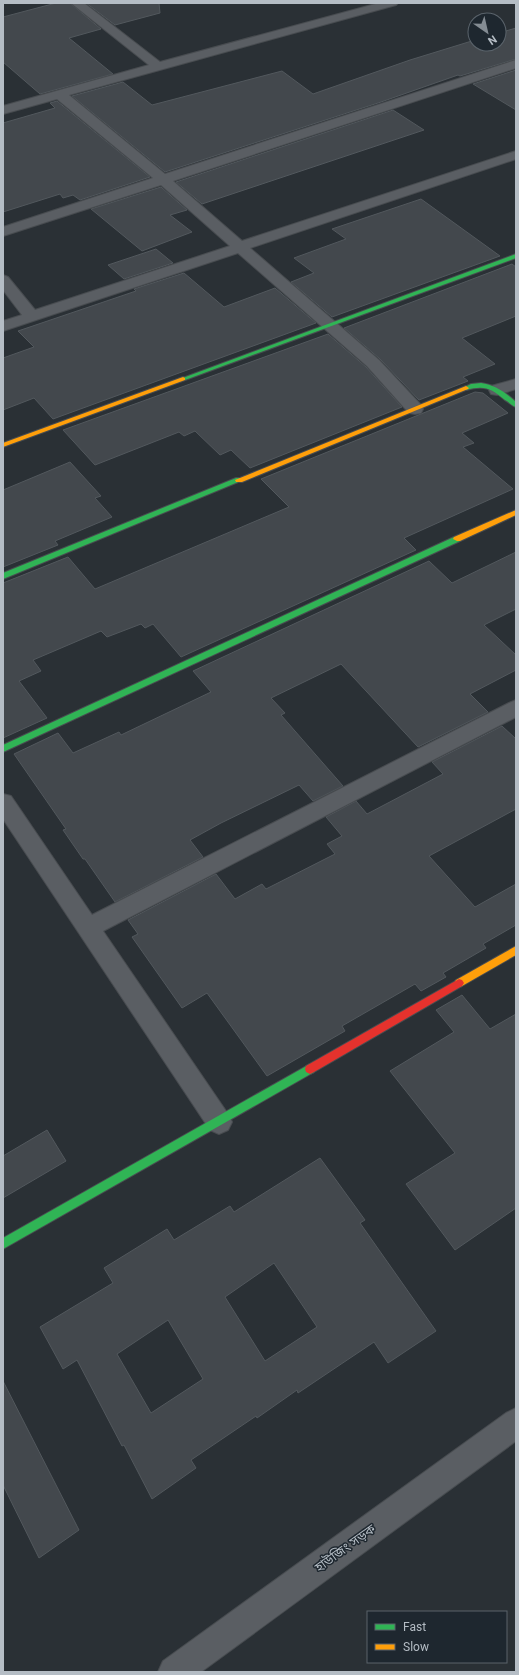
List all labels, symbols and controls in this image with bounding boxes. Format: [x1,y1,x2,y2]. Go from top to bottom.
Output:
north arrow [467,12,507,52]
text: N [485,32,499,48]
street label: হাউজিং সড়ক [311,1521,379,1576]
legend [367,1611,507,1663]
text: Fast [403,1620,426,1634]
text: Slow [403,1640,429,1654]

